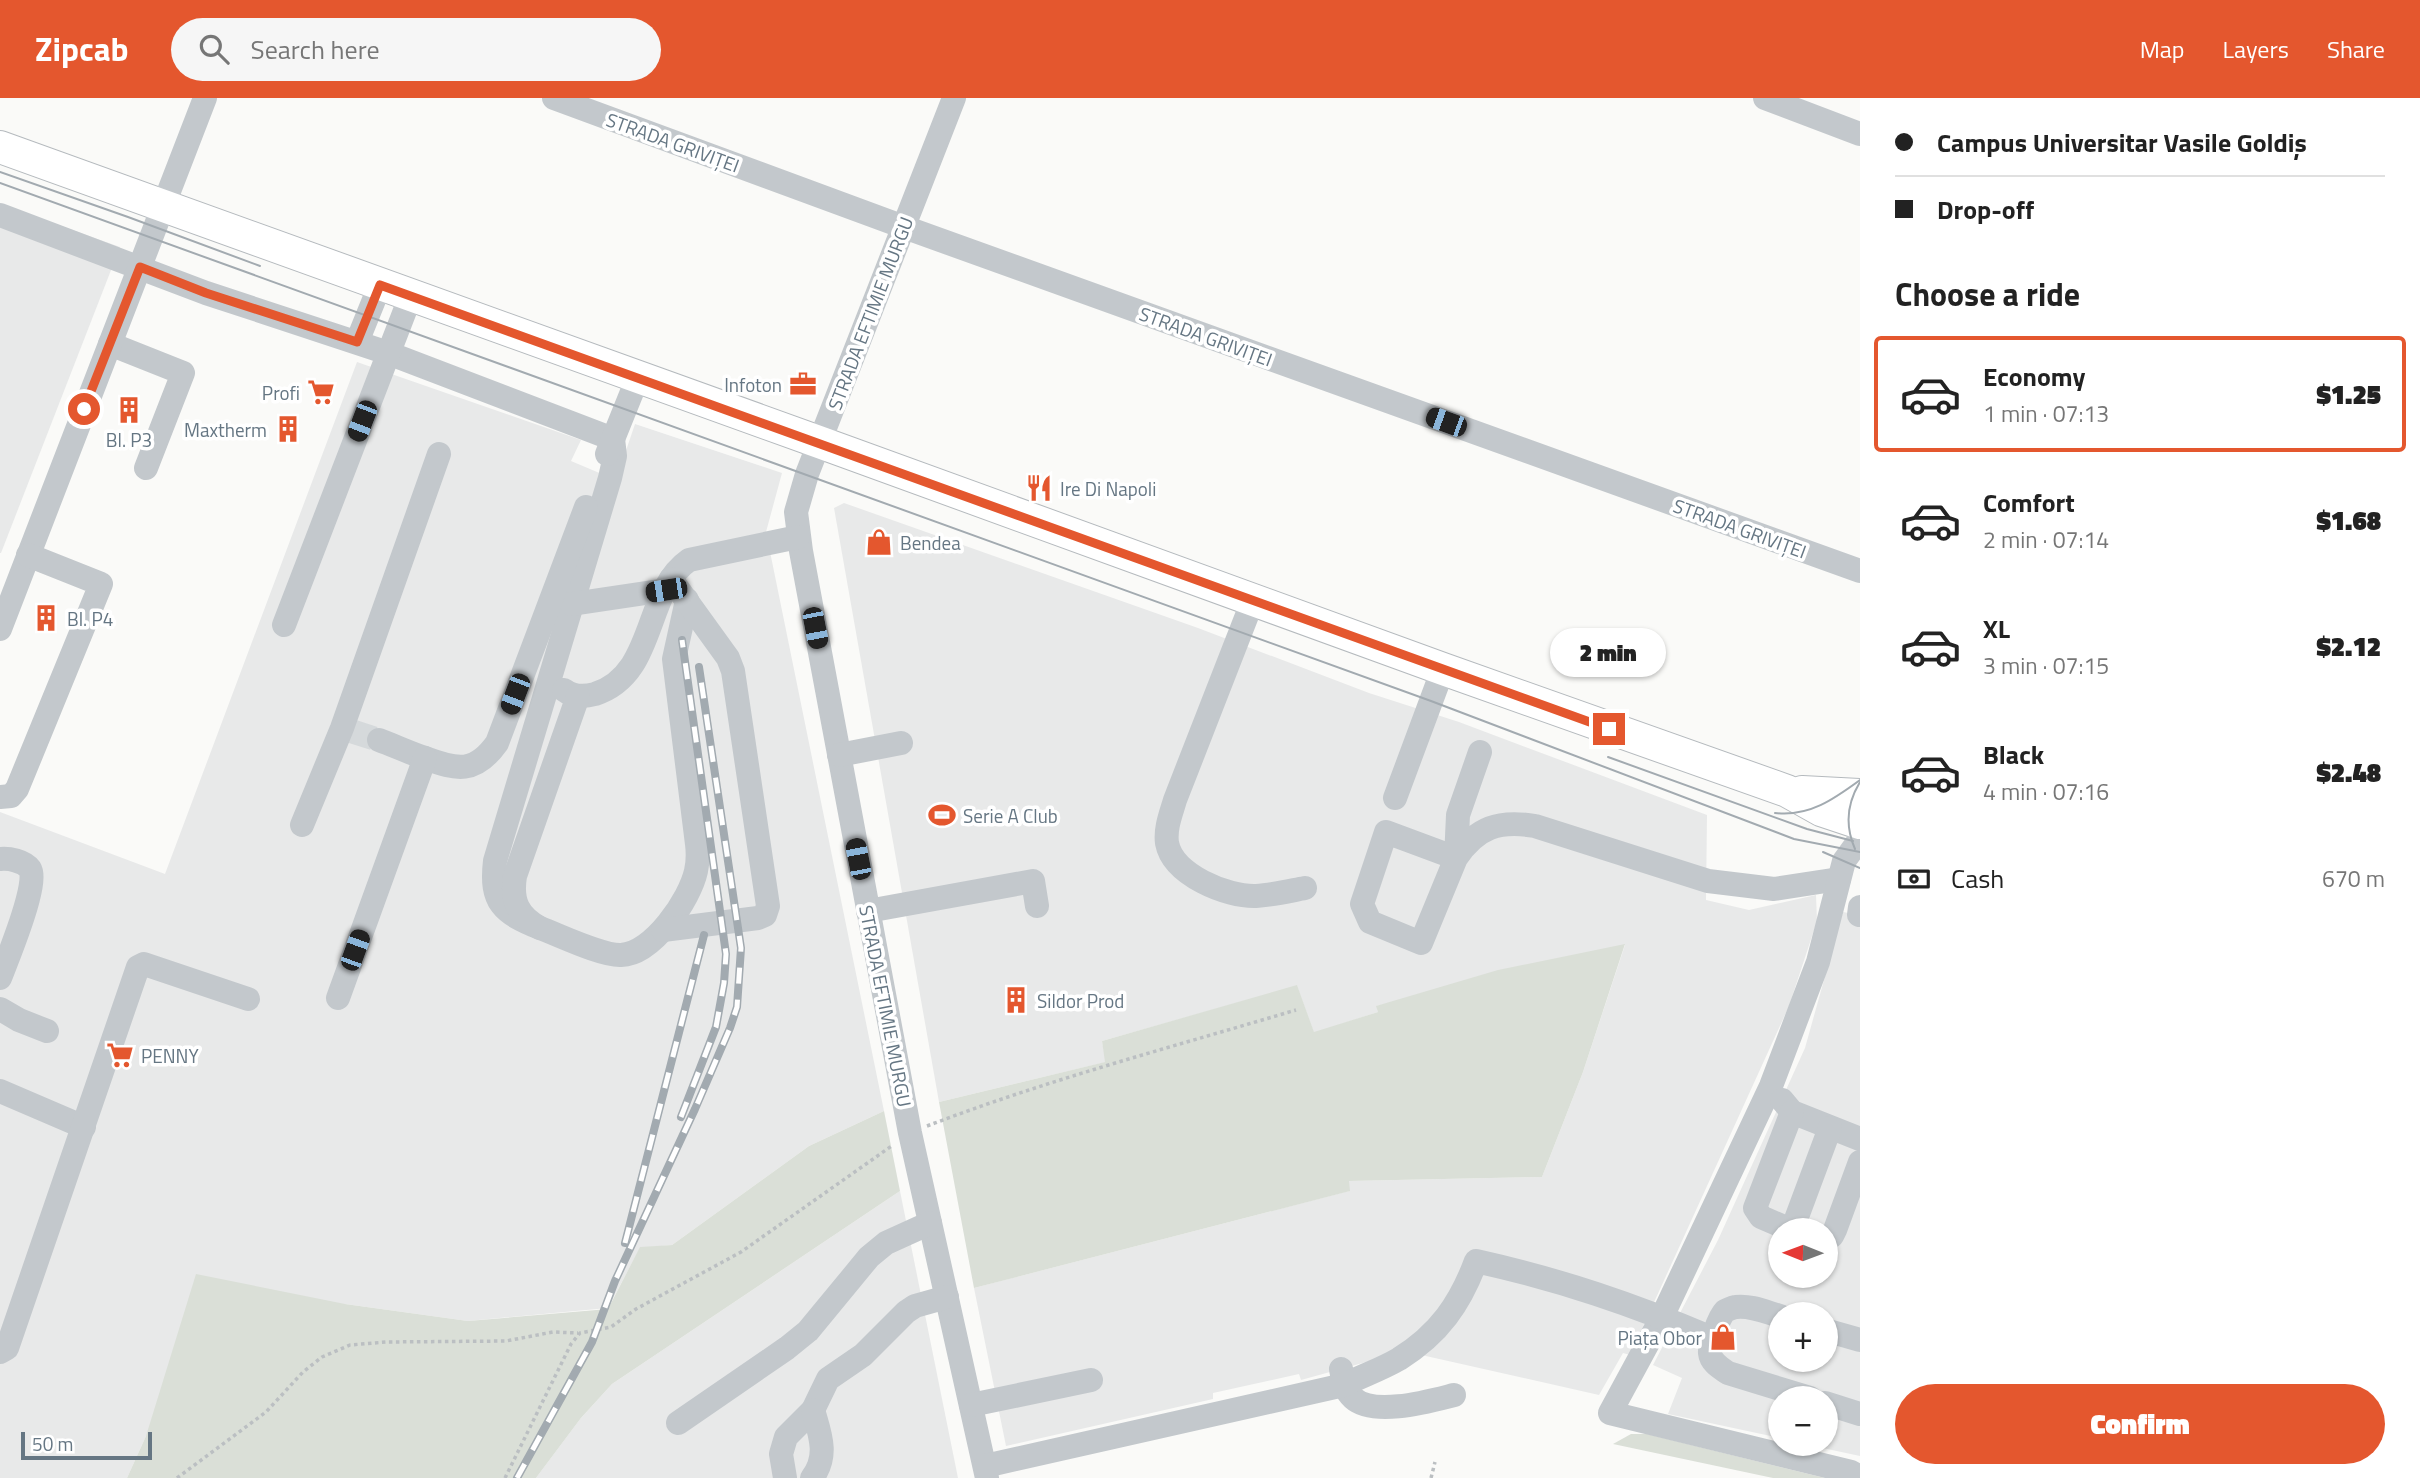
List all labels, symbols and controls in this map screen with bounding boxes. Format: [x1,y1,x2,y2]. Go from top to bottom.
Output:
search box [171,18,661,81]
text: Zipcab [35,24,129,74]
icon: search [195,30,233,68]
text: Search here [251,30,380,69]
text: Map [2140,31,2185,67]
text: Layers [2223,31,2289,67]
text: Share [2327,31,2385,67]
street label: STRADA GRIVIȚEI [602,104,744,180]
text: Campus Universitar Vasile Goldiș [1937,123,2307,162]
text: Drop-off [1937,190,2034,229]
street label: STRADA EFTIMIE MURGU [820,212,920,414]
text: Choose a ride [1895,270,2080,318]
street label: STRADA GRIVIȚEI [1135,298,1277,374]
text: Economy [1983,357,2085,396]
icon: car [1899,363,1962,426]
office icon: Infoton [788,369,818,399]
place label: Infoton [724,370,782,399]
text: $1.25 [2316,375,2381,414]
supermarket icon: Profi [306,377,336,407]
place label: Profi [262,378,300,407]
route start [68,393,100,425]
building icon: Bl. P3 [114,395,144,425]
text: 1 min · 07:13 [1983,396,2109,431]
car [345,398,380,444]
car [1423,405,1470,439]
building icon: Maxtherm [273,414,303,444]
place label: Maxtherm [184,415,267,444]
place label: Bl. P3 [106,425,152,454]
restaurant icon: Ire Di Napoli [1024,473,1054,503]
place label: Ire Di Napoli [1060,474,1156,503]
text: Comfort [1983,483,2075,522]
icon: car [1899,489,1962,552]
street label: STRADA GRIVIȚEI [1669,490,1811,566]
text: $1.68 [2316,501,2381,540]
text: 2 min · 07:14 [1983,522,2109,557]
shop icon: Bendea [864,527,894,557]
place label: Bendea [900,528,961,557]
car [644,576,689,604]
building icon: Bl. P4 [31,603,61,633]
place label: Bl. P4 [67,604,113,633]
car [801,605,830,651]
text: XL [1983,609,2010,648]
icon: car [1899,615,1962,678]
text: $2.12 [2316,627,2381,666]
callout: 2 min [1551,628,1667,676]
text: 2 min [1579,635,1637,670]
text: 3 min · 07:15 [1983,648,2109,683]
car [498,671,533,717]
route end [1593,713,1625,745]
text: Black [1983,735,2044,774]
icon: car [1899,741,1962,804]
text: $2.48 [2316,753,2381,792]
text: 4 min · 07:16 [1983,774,2109,809]
sports icon: Serie A Club [927,800,957,830]
place label: Serie A Club [963,801,1058,830]
car [844,836,873,882]
text: Cash [1951,859,2004,898]
icon: cash [1895,860,1933,898]
text: 670 m [2322,861,2385,896]
street label: STRADA EFTIMIE MURGU [852,903,920,1109]
car [338,927,373,973]
building icon: Sildor Prod [1001,985,1031,1015]
place label: Sildor Prod [1037,986,1124,1015]
supermarket icon: PENNY [105,1040,135,1070]
place label: PENNY [141,1041,199,1070]
north arrow [1768,1218,1838,1288]
map controls [1768,1218,1838,1456]
button: + [1768,1302,1838,1372]
shop icon: Piața Obor [1708,1322,1738,1352]
place label: Piața Obor [1618,1323,1702,1352]
button: Confirm [1895,1384,2385,1464]
button: − [1768,1386,1838,1456]
scale bar [21,1429,152,1461]
text: 50 m [32,1429,73,1458]

